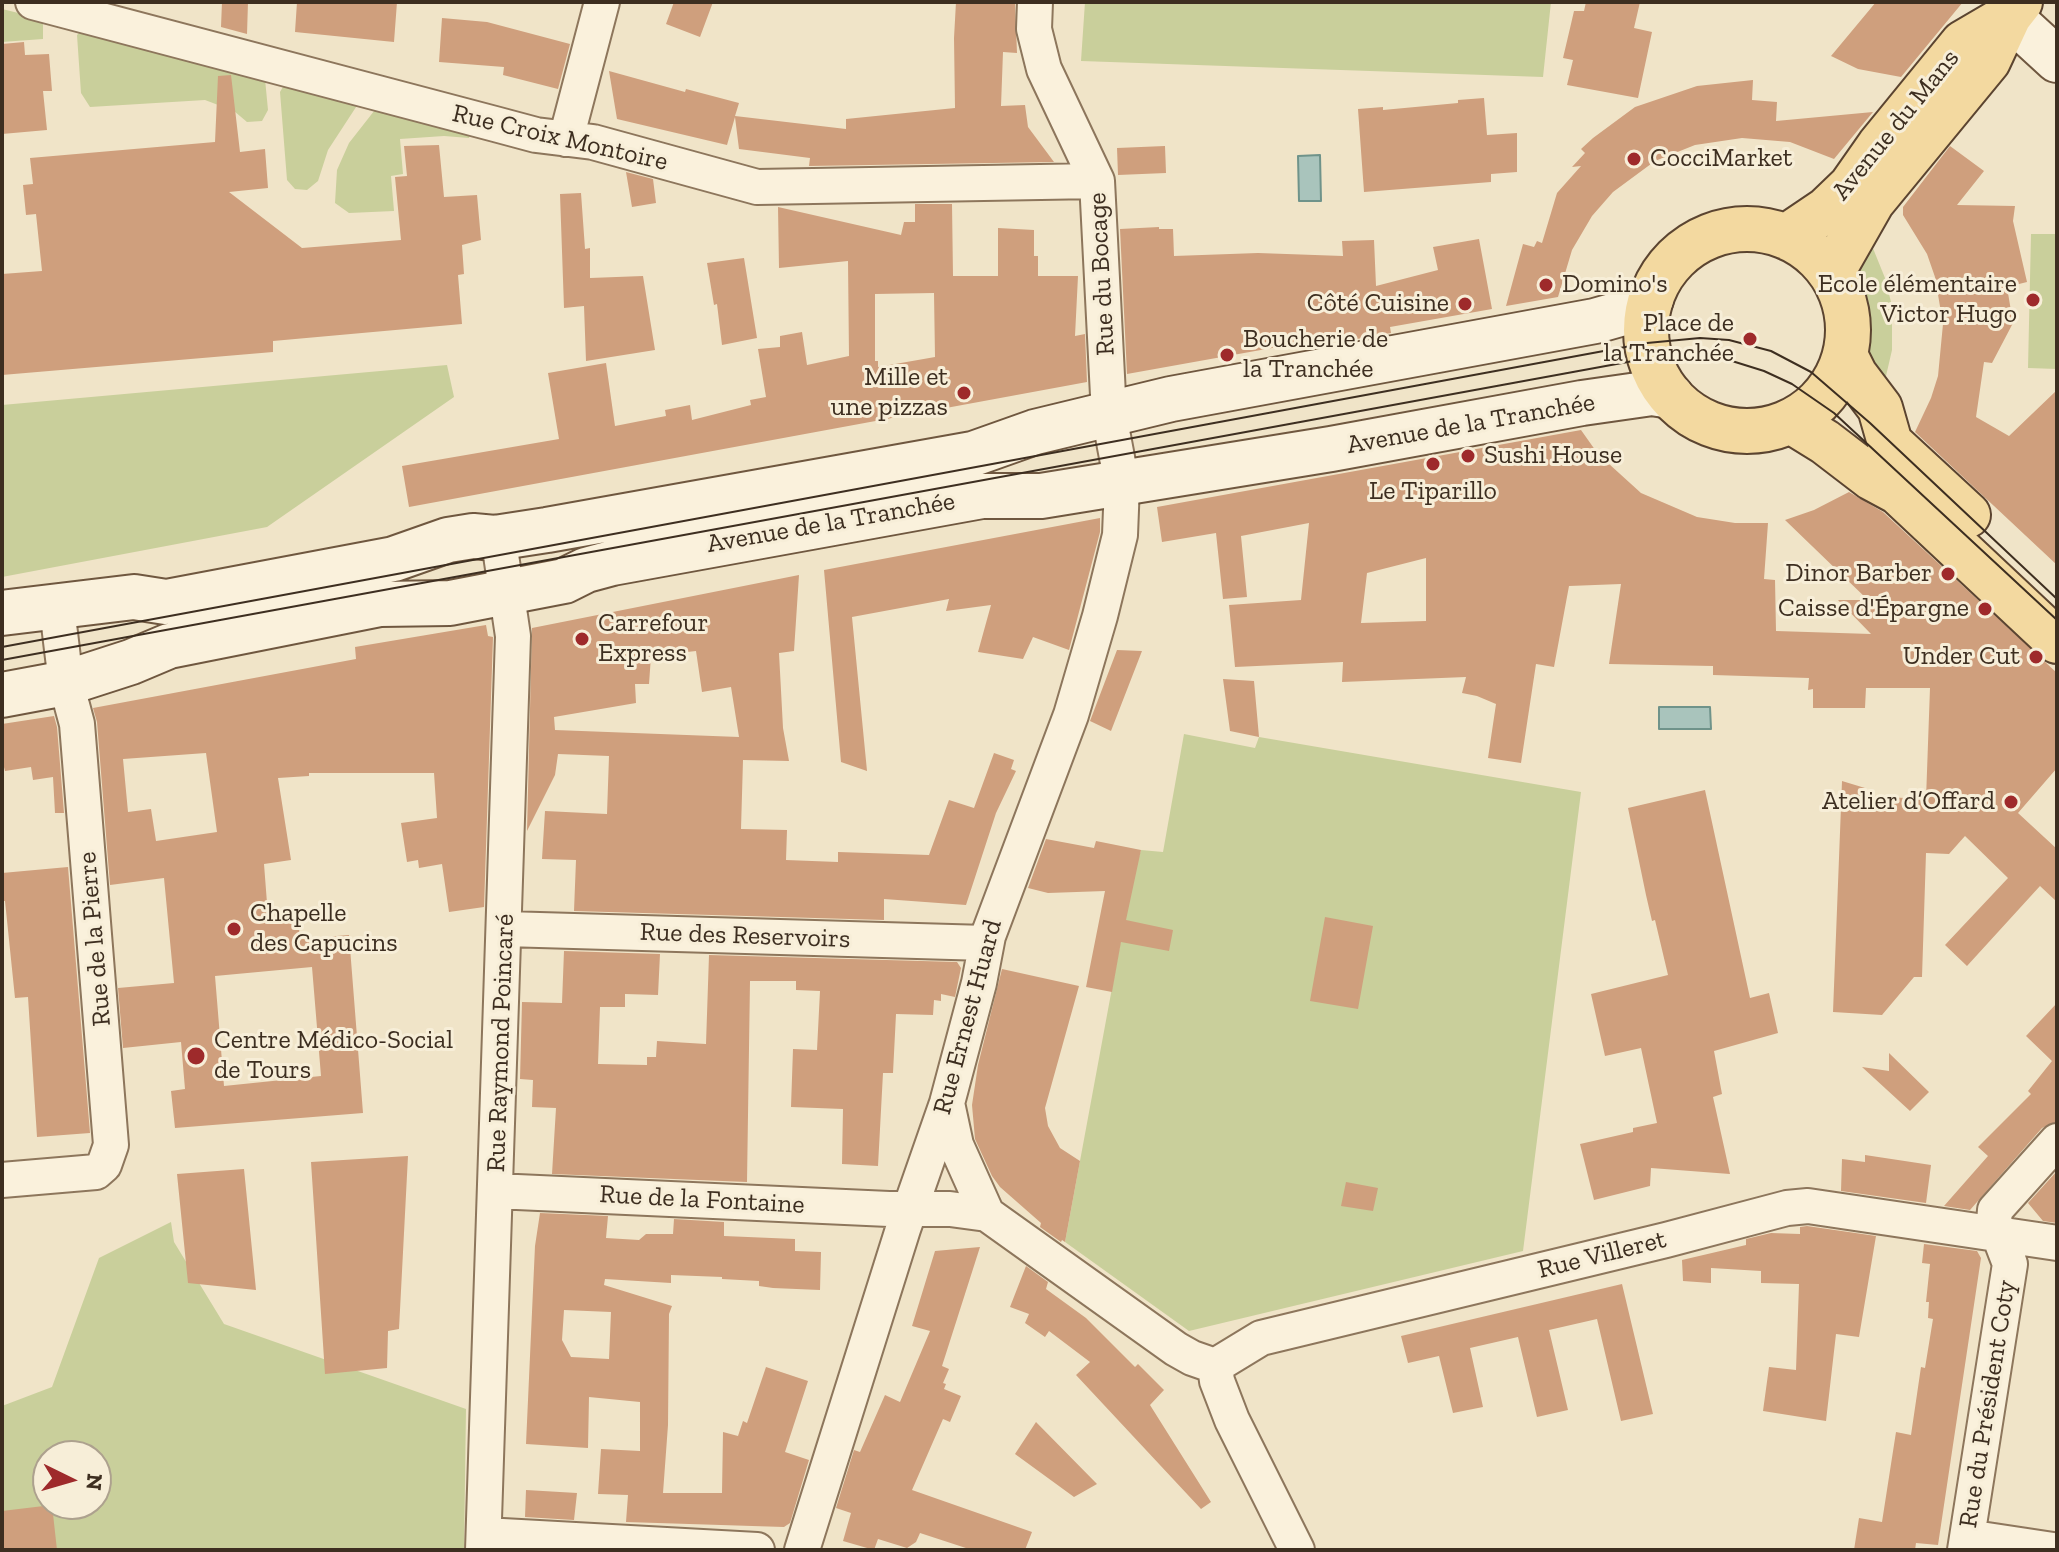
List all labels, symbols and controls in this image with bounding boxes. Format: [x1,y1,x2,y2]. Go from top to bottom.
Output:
street label: Avenue du Mans [1826,43,1966,207]
street label: Rue Croix Montoire [449,98,671,178]
place label: CocciMarket [1650,143,1792,175]
marker: CocciMarket [1625,150,1643,168]
street label: Rue du Bocage [1082,191,1122,357]
place label: Domino's [1562,269,1668,301]
place label: Ecole élémentaire Victor Hugo [1818,269,2017,330]
marker: Domino's [1537,276,1555,294]
place label: Côté Cuisine [1307,288,1449,320]
marker: Ecole élémentaire Victor Hugo [2024,291,2042,309]
marker: Côté Cuisine [1456,295,1474,313]
place label: Place de la Tranchée [1604,308,1734,370]
place label: Boucherie de la Tranchée [1243,324,1388,386]
marker: Place de la Tranchée [1741,330,1759,348]
marker: Boucherie de la Tranchée [1218,346,1236,364]
place label: Mille et une pizzas [831,362,948,424]
marker: Mille et une pizzas [955,384,973,402]
street label: Avenue de la Tranchée [1345,387,1597,461]
place label: Sushi House [1484,440,1622,472]
marker: Sushi House [1459,447,1477,465]
marker: Le Tiparillo [1424,455,1442,473]
place label: Le Tiparillo [1369,476,1497,508]
street label: Avenue de la Tranchée [705,486,957,560]
place label: Dinor Barber [1785,558,1932,590]
marker: Dinor Barber [1939,565,1957,583]
place label: Caisse d'Épargne [1778,593,1969,625]
marker: Caisse d'Épargne [1976,600,1994,618]
place label: Carrefour Express [598,608,708,670]
marker: Carrefour Express [573,630,591,648]
place label: Under Cut [1903,641,2020,673]
marker: Under Cut [2027,648,2045,666]
place label: Atelier d’Offard [1822,786,1995,818]
marker: Atelier d’Offard [2002,793,2020,811]
street label: Rue de la Pierre [72,850,118,1028]
place label: Chapelle des Capucins [250,898,398,960]
street label: Rue Raymond Poincaré [481,913,521,1173]
street label: Rue Ernest Huard [927,916,1009,1118]
street label: Rue des Reservoirs [639,917,851,955]
marker: Chapelle des Capucins [225,920,243,938]
place label: Centre Médico-Social de Tours [214,1025,453,1086]
marker: Centre Médico-Social de Tours [185,1045,207,1067]
street label: Rue de la Fontaine [599,1179,805,1221]
street label: Rue Villeret [1535,1224,1669,1286]
street label: Rue du Président Coty [1953,1278,2023,1530]
north arrow [32,1440,112,1520]
text: N [80,1472,109,1491]

